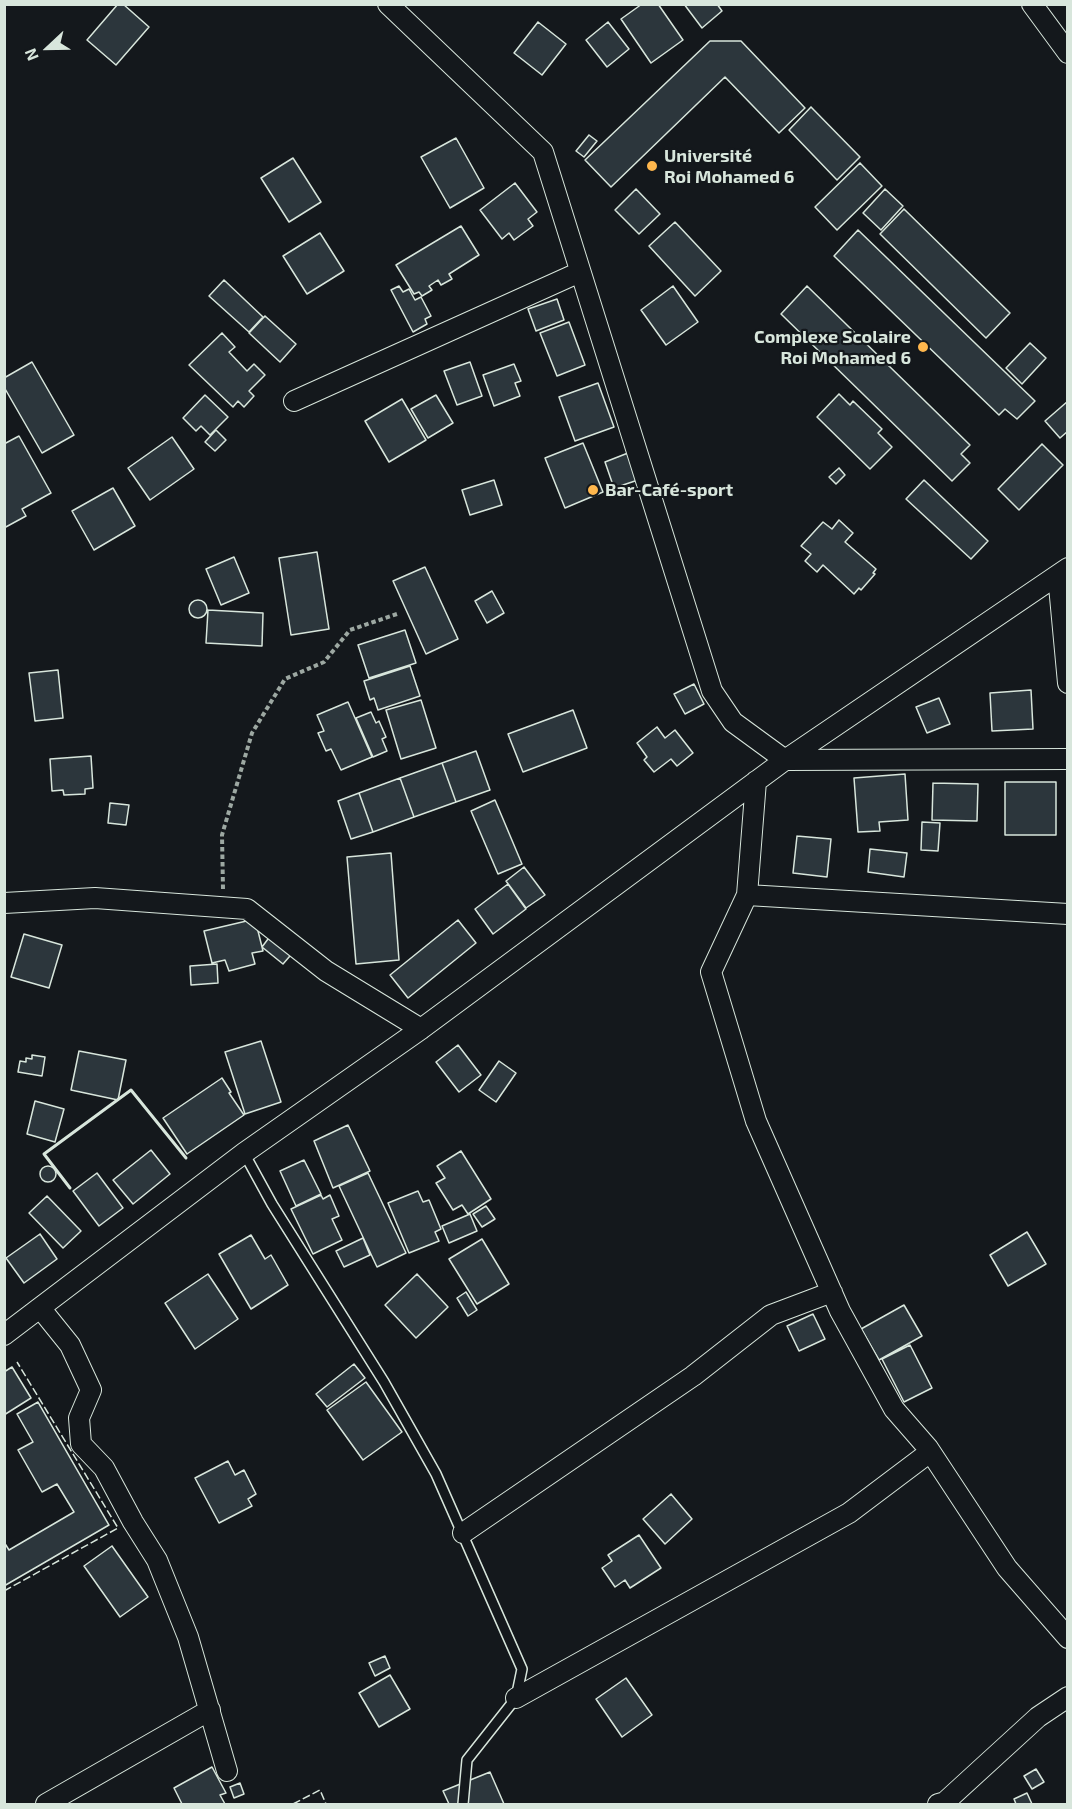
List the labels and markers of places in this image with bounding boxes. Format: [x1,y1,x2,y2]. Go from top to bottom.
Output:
place label: Université Roi Mohamed 6 [664,145,794,188]
marker: Université Roi Mohamed 6 [645,159,659,173]
place label: Complexe Scolaire Roi Mohamed 6 [754,326,911,368]
marker: Complexe Scolaire Roi Mohamed 6 [916,340,930,354]
place label: Bar-Café-sport [605,479,733,501]
marker: Bar-Café-sport [586,483,600,497]

